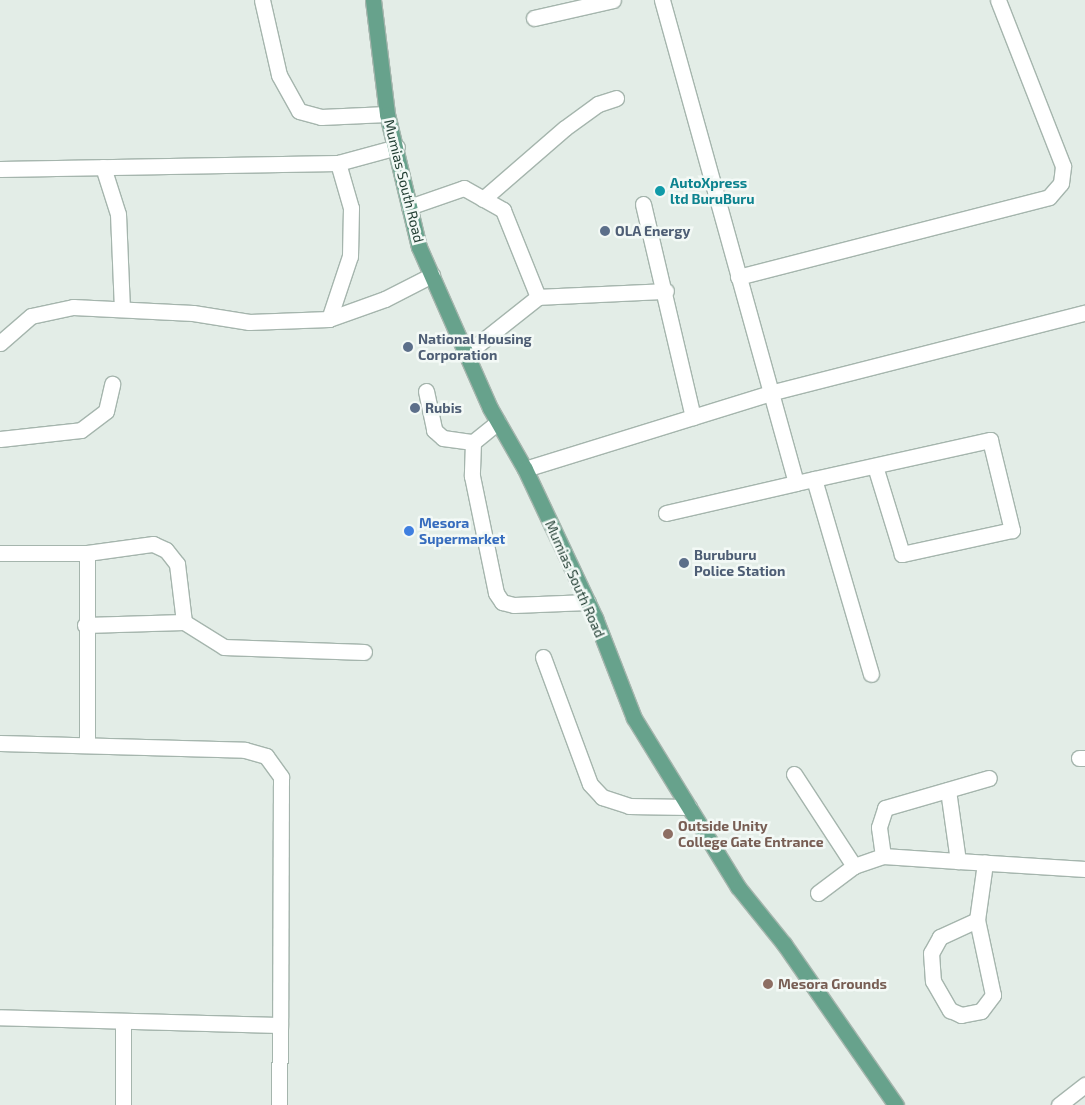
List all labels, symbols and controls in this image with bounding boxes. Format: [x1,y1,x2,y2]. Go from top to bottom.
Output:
street label: Mumias South Road [381,118,427,244]
place label: AutoXpress ltd BuruBuru [670,175,755,208]
marker: AutoXpress ltd BuruBuru [654,185,666,197]
place label: OLA Energy [615,223,691,239]
marker: OLA Energy [599,225,611,237]
place label: National Housing Corporation [418,331,532,364]
marker: National Housing Corporation [402,341,414,353]
place label: Rubis [425,400,462,416]
marker: Rubis [409,402,421,414]
place label: Mesora Supermarket [419,515,505,548]
street label: Mumias South Road [542,518,608,640]
marker: Mesora Supermarket [403,525,415,537]
place label: Buruburu Police Station [694,547,785,580]
marker: Buruburu Police Station [678,557,690,569]
place label: Outside Unity College Gate Entrance [678,818,824,850]
marker: Outside Unity College Gate Entrance [662,828,674,840]
place label: Mesora Grounds [778,976,887,992]
marker: Mesora Grounds [762,978,774,990]

